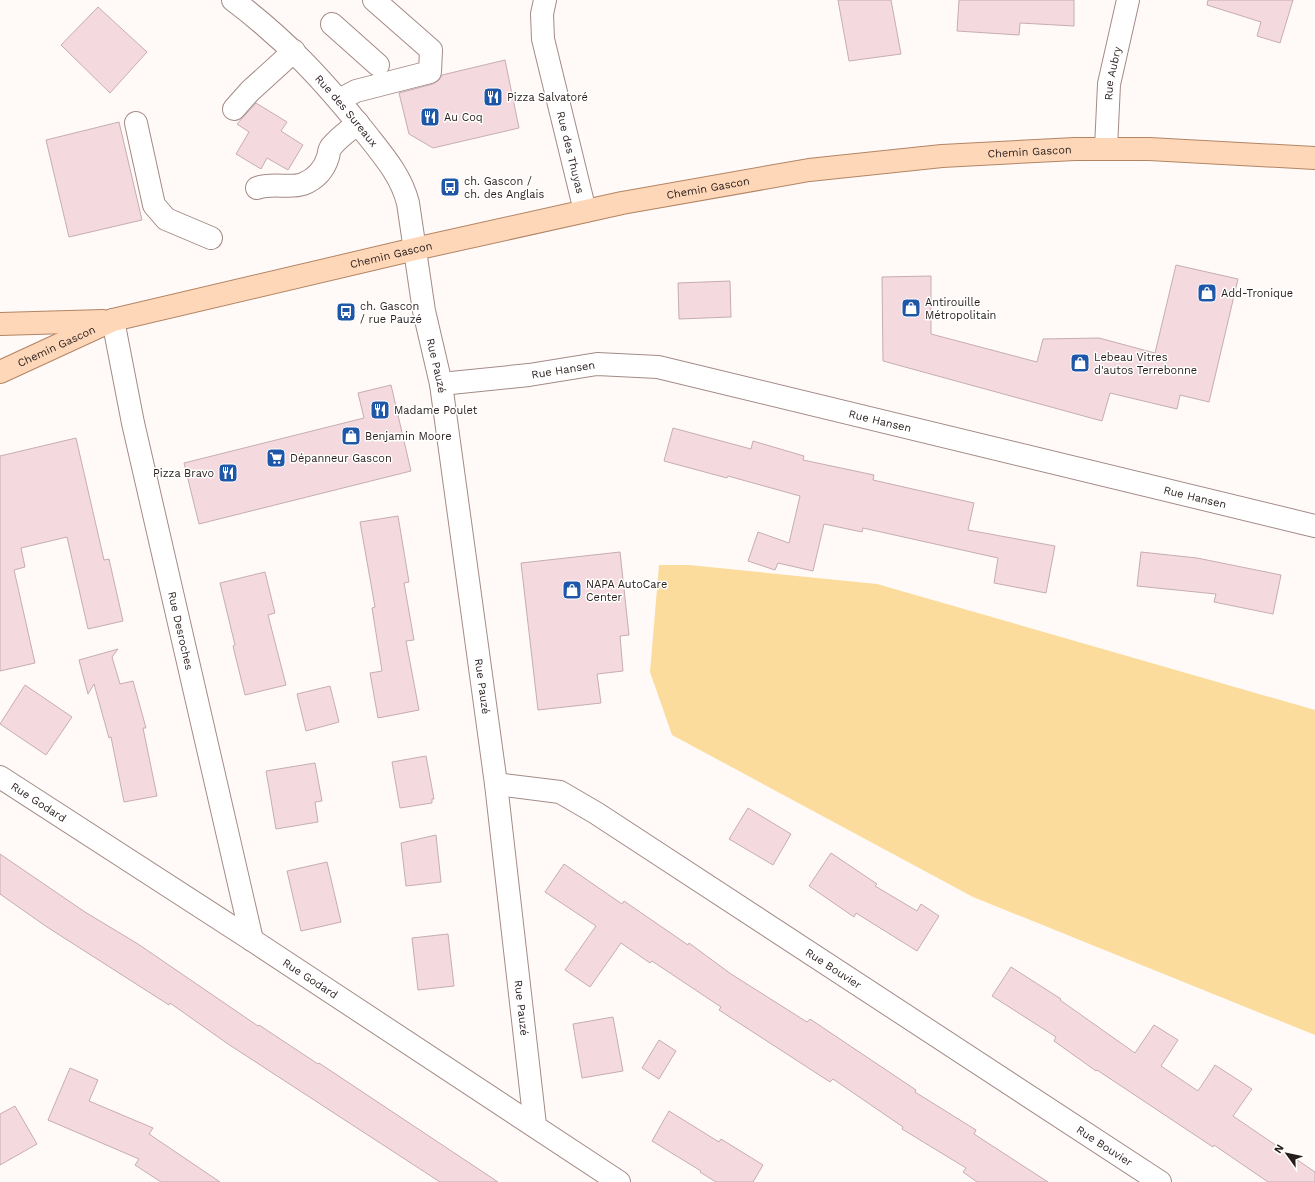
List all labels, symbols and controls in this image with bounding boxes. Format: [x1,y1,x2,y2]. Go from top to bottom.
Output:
street label: Rue Aubry [1102,45,1124,101]
street label: Rue des Sureaux [312,72,381,150]
restaurant icon: Pizza Salvatoré [482,86,504,108]
place label: Pizza Salvatoré [507,91,588,104]
restaurant icon: Au Coq [419,106,441,128]
street label: Rue des Thuyas [554,110,587,195]
place label: Au Coq [444,111,483,124]
street label: Chemin Gascon [987,143,1072,160]
street label: Chemin Gascon [665,174,751,202]
place label: ch. Gascon / ch. des Anglais [464,175,544,201]
bus stop icon: ch. Gascon / ch. des Anglais [439,176,461,198]
street label: Chemin Gascon [348,239,434,271]
shop icon: Add-Tronique [1196,282,1218,304]
place label: Add-Tronique [1221,287,1293,300]
place label: Antirouille Métropolitain [925,296,996,322]
shop icon: Antirouille Métropolitain [900,297,922,319]
place label: ch. Gascon / rue Pauzé [360,300,422,326]
bus stop icon: ch. Gascon / rue Pauzé [335,301,357,323]
street label: Chemin Gascon [15,323,97,370]
street label: Rue Pauzé [424,337,449,394]
place label: Lebeau Vitres d'autos Terrebonne [1094,351,1197,377]
shop icon: Lebeau Vitres d'autos Terrebonne [1069,352,1091,374]
street label: Rue Hansen [530,358,596,381]
restaurant icon: Madame Poulet [369,399,391,421]
place label: Madame Poulet [394,404,478,417]
street label: Rue Hansen [847,407,913,435]
shop icon: Benjamin Moore [340,425,362,447]
place label: Benjamin Moore [365,430,452,443]
supermarket icon: Dépanneur Gascon [265,447,287,469]
place label: Dépanneur Gascon [290,452,392,465]
restaurant icon: Pizza Bravo [217,462,239,484]
place label: Pizza Bravo [153,467,214,480]
street label: Rue Hansen [1162,483,1228,511]
place label: NAPA AutoCare Center [586,578,667,604]
shop icon: NAPA AutoCare Center [561,579,583,601]
street label: Rue Desroches [165,590,196,671]
street label: Rue Pauzé [472,658,493,715]
street label: Rue Godard [9,779,69,825]
street label: Rue Bouvier [803,945,864,992]
street label: Rue Godard [280,956,340,1001]
street label: Rue Pauzé [512,979,531,1036]
street label: Rue Bouvier [1074,1123,1135,1169]
north arrow [1267,1134,1307,1174]
text: N [1271,1142,1287,1156]

